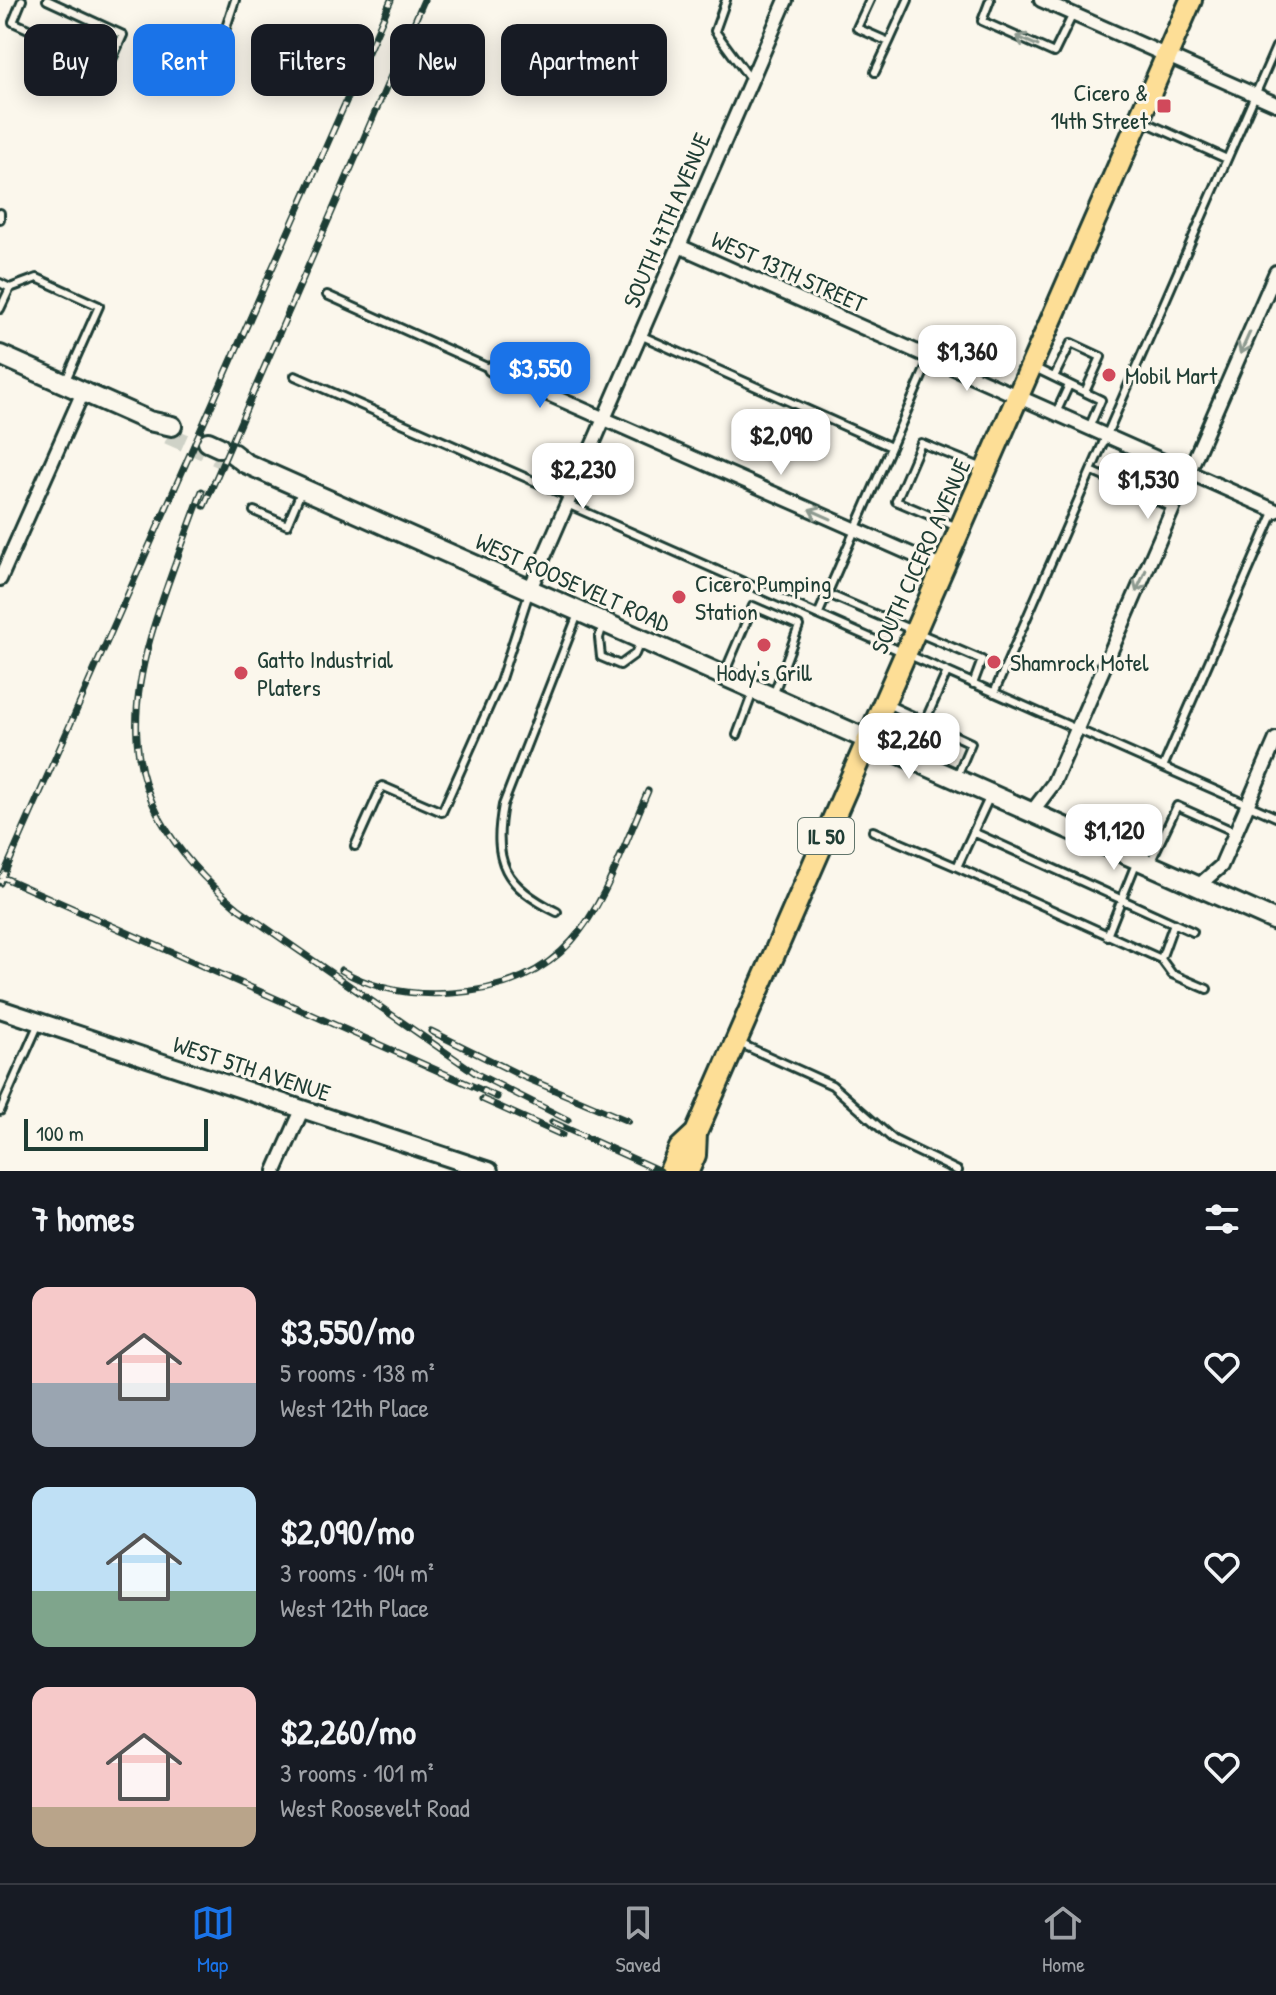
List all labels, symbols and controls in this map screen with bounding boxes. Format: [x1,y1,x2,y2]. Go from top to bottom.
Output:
chip: Buy [24,24,117,96]
chip: Rent [133,24,235,96]
chip: Filters [251,24,374,96]
chip: New [390,24,485,96]
chip: Apartment [501,24,667,96]
one-way arrow [1016,33,1040,48]
place label: Cicero & 14th Street [1051,76,1149,136]
marker: Cicero & 14th Street [1155,97,1173,115]
street label: SOUTH 47TH AVENUE [615,127,717,312]
street label: WEST 13TH STREET [707,223,872,320]
pin: $1,360 [902,325,1032,393]
one-way arrow [1236,330,1251,355]
text: $1,360 [936,333,998,368]
pin: $3,550 [475,342,605,410]
text: $3,550 [508,350,572,385]
place label: Mobil Mart [1125,359,1218,391]
marker: Mobil Mart [1100,366,1118,384]
pin: $2,090 [716,409,846,477]
text: $2,090 [749,417,813,452]
pin: $2,230 [518,443,648,511]
text: $2,230 [550,451,616,486]
street label: SOUTH CICERO AVENUE [863,453,978,659]
pin: $1,530 [1083,453,1213,521]
text: $1,530 [1117,461,1179,496]
one-way arrow [809,506,833,521]
street label: WEST ROOSEVELT ROAD [471,525,676,639]
place label: Cicero Pumping Station [695,567,831,627]
one-way arrow [1132,569,1147,593]
marker: Cicero Pumping Station [670,588,688,606]
marker: Hody's Grill [755,636,773,654]
place label: Gatto Industrial Platers [257,643,394,703]
place label: Shamrock Motel [1010,646,1149,678]
marker: Shamrock Motel [985,653,1003,671]
place label: Hody's Grill [716,656,812,688]
marker: Gatto Industrial Platers [232,664,250,682]
pin: $2,260 [844,713,974,781]
text: $2,260 [877,721,941,756]
pin: $1,120 [1049,804,1179,872]
text: $1,120 [1083,812,1145,847]
road number: IL 50 [798,818,854,854]
street label: WEST 5TH AVENUE [169,1027,335,1109]
scale bar [24,1115,208,1151]
text: 100 m [36,1118,84,1148]
text: 7 homes [32,1196,134,1242]
icon: filters [1200,1197,1244,1241]
text: $3,550/mo [280,1309,415,1355]
icon: home [96,1319,192,1415]
icon: heart [1200,1345,1244,1389]
text: 5 rooms · 138 m² [280,1355,435,1390]
text: West 12th Place [280,1390,429,1425]
text: $2,090/mo [280,1509,414,1555]
icon: home [96,1519,192,1615]
icon: heart [1200,1545,1244,1589]
text: 3 rooms · 104 m² [280,1555,434,1590]
text: West 12th Place [280,1590,429,1625]
text: $2,260/mo [280,1709,416,1755]
icon: home [96,1719,192,1815]
icon: heart [1200,1745,1244,1789]
text: 3 rooms · 101 m² [280,1755,434,1790]
text: West Roosevelt Road [280,1790,470,1825]
tab: Map [191,1901,235,1979]
tab: Saved [616,1901,660,1979]
tab: Home [1041,1901,1085,1979]

